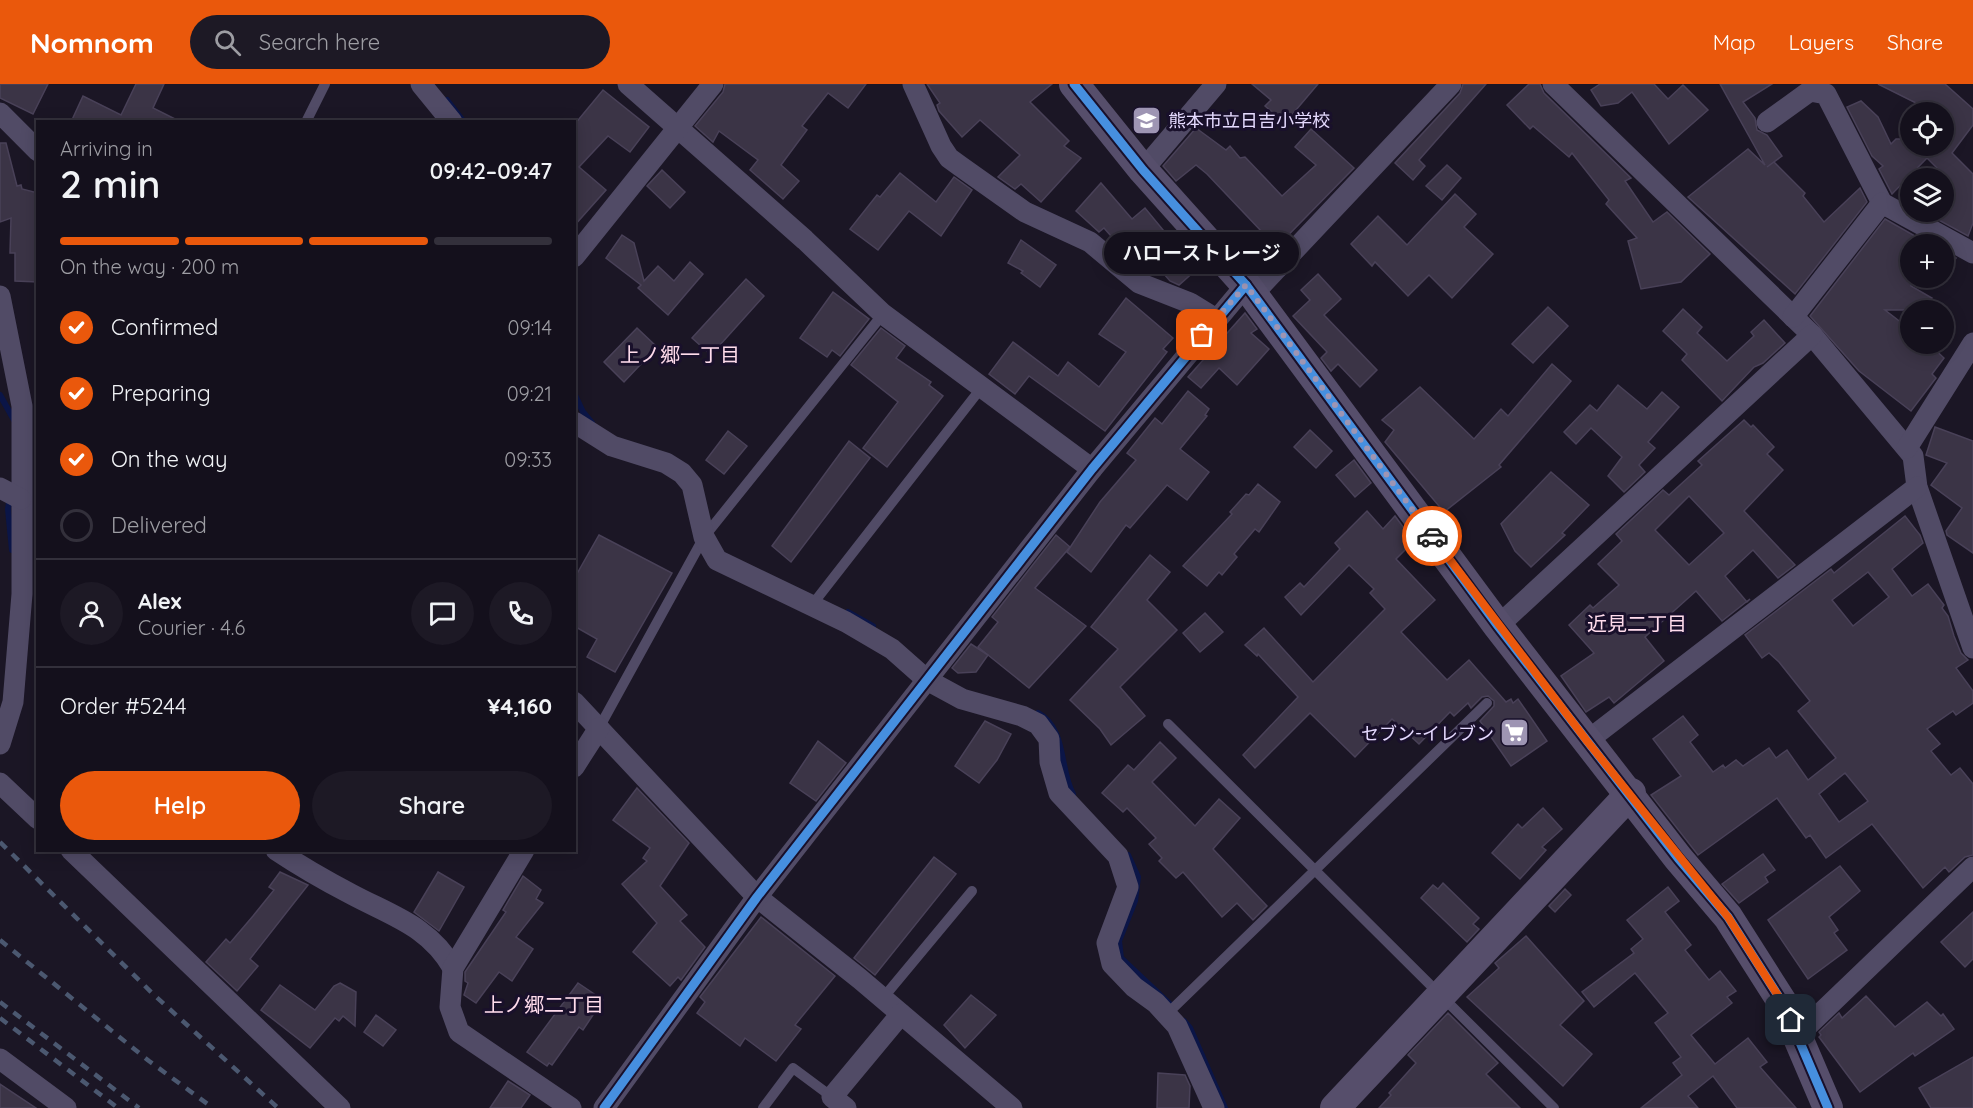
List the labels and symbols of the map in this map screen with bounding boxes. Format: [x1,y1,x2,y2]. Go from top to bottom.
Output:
school or university icon: 熊本市立日吉小学校 [1131,104,1163,136]
place label: 熊本市立日吉小学校 [1168,109,1330,132]
callout: ハローストレージ [1104,233,1300,275]
pin [1176,309,1227,360]
district label: 上ノ郷一丁目 [620,342,740,367]
courier [1402,506,1462,566]
district label: 近見二丁目 [1587,611,1687,636]
supermarket icon: セブン-イレブン [1499,717,1531,749]
place label: セブン-イレブン [1361,722,1494,745]
district label: 上ノ郷二丁目 [484,992,604,1017]
pin [1765,994,1816,1045]

